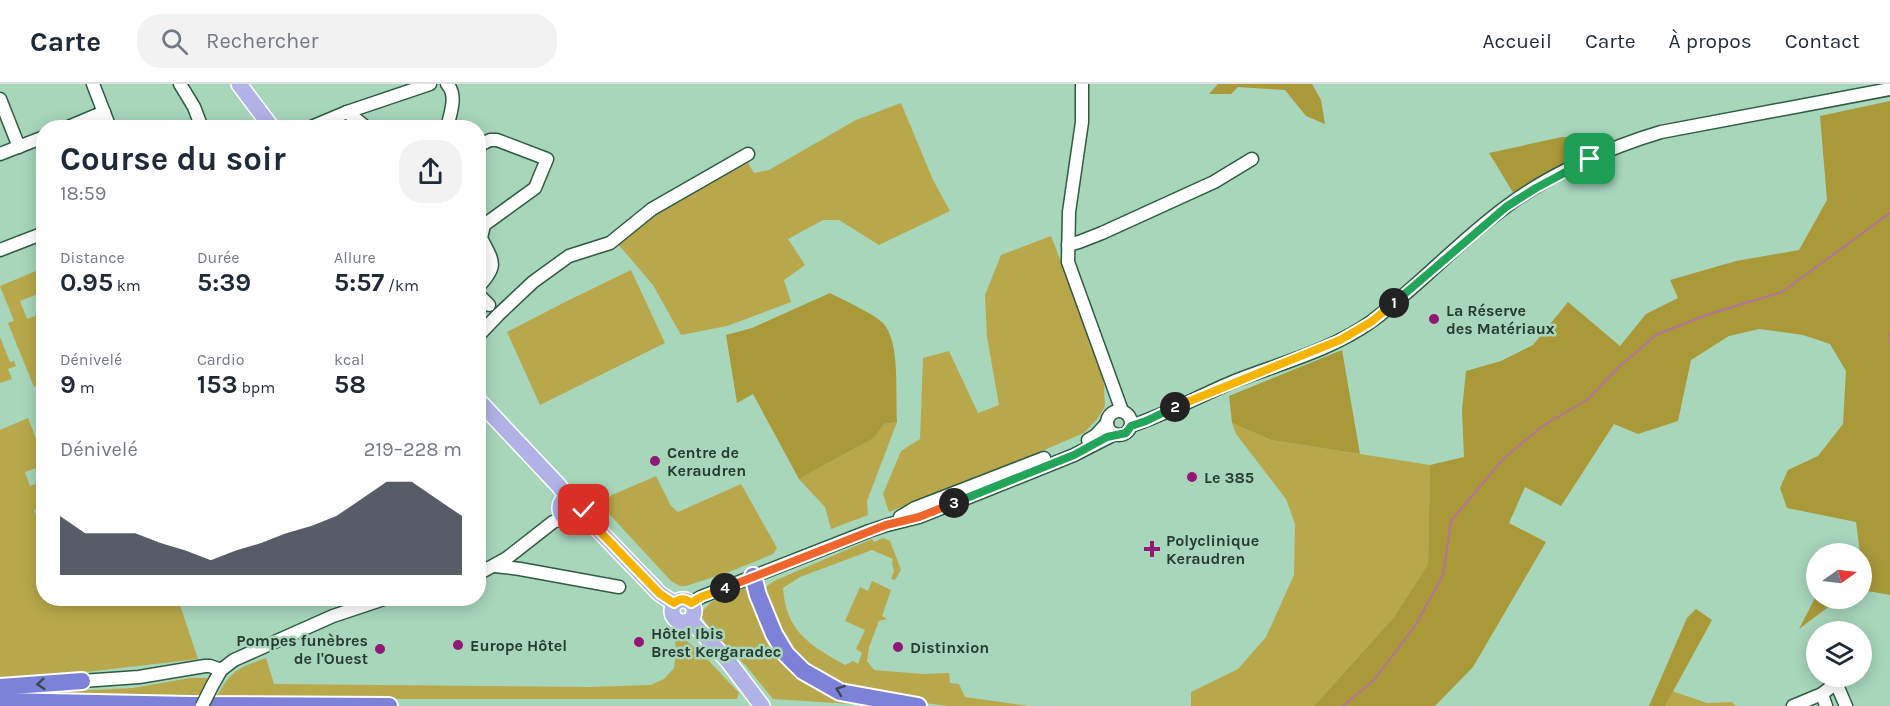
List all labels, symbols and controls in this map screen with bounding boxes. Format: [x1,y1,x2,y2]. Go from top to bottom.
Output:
search box [137,14,557,68]
text: Carte [30,25,101,58]
icon: search [158,25,191,58]
text: Rechercher [206,28,319,54]
text: Accueil [1483,29,1552,53]
text: Carte [1585,29,1636,53]
text: À propos [1669,29,1752,53]
text: Contact [1785,29,1860,53]
pin [1564,133,1615,184]
text: Course du soir [60,140,286,178]
button: share [399,140,462,203]
icon: arrive [1573,142,1606,175]
text: 18:59 [60,182,106,205]
text: Distance [60,248,125,267]
text: Durée [197,248,239,267]
text: Allure [334,248,376,267]
text: 0.95 [60,267,113,298]
text: 5:39 [197,267,251,298]
text: 5:57 [334,267,384,298]
text: km [113,276,141,295]
text: /km [384,276,419,295]
pin: 1 [1379,288,1409,318]
text: 1 [1391,293,1397,312]
place label: La Réserve des Matériaux [1446,301,1555,338]
marker: La Réserve des Matériaux [1427,312,1441,326]
text: Dénivelé [60,350,122,369]
text: Cardio [197,350,244,369]
text: kcal [334,350,365,369]
text: 9 [60,369,76,400]
text: 153 [197,369,238,400]
text: 58 [334,369,366,400]
text: m [76,378,95,397]
text: bpm [238,378,275,397]
pin: 2 [1160,392,1190,422]
text: 2 [1170,397,1180,416]
text: Dénivelé [60,438,138,461]
text: 219–228 m [364,438,462,461]
place label: Centre de Keraudren [667,443,746,480]
marker: Centre de Keraudren [648,454,662,468]
place label: Le 385 [1204,468,1254,487]
marker: Le 385 [1185,470,1199,484]
pin [558,484,609,535]
pin: 3 [939,488,969,518]
icon: check [567,493,600,526]
text: 3 [949,493,959,512]
place label: Polyclinique Keraudren [1166,531,1259,568]
marker: Polyclinique Keraudren [1143,540,1161,558]
north arrow [1806,543,1872,609]
map controls [1806,543,1872,687]
pin: 4 [710,573,740,603]
text: 4 [720,578,730,597]
button: layers [1806,621,1872,687]
place label: Hôtel Ibis Brest Kergaradec [651,624,781,661]
place label: Pompes funèbres de l'Ouest [236,631,368,668]
marker: Hôtel Ibis Brest Kergaradec [632,635,646,649]
place label: Europe Hôtel [470,636,567,655]
marker: Europe Hôtel [451,638,465,652]
place label: Distinxion [910,638,989,657]
marker: Distinxion [891,640,905,654]
marker: Pompes funèbres de l'Ouest [373,642,387,656]
one-way arrow [36,677,46,690]
one-way arrow [835,685,846,698]

